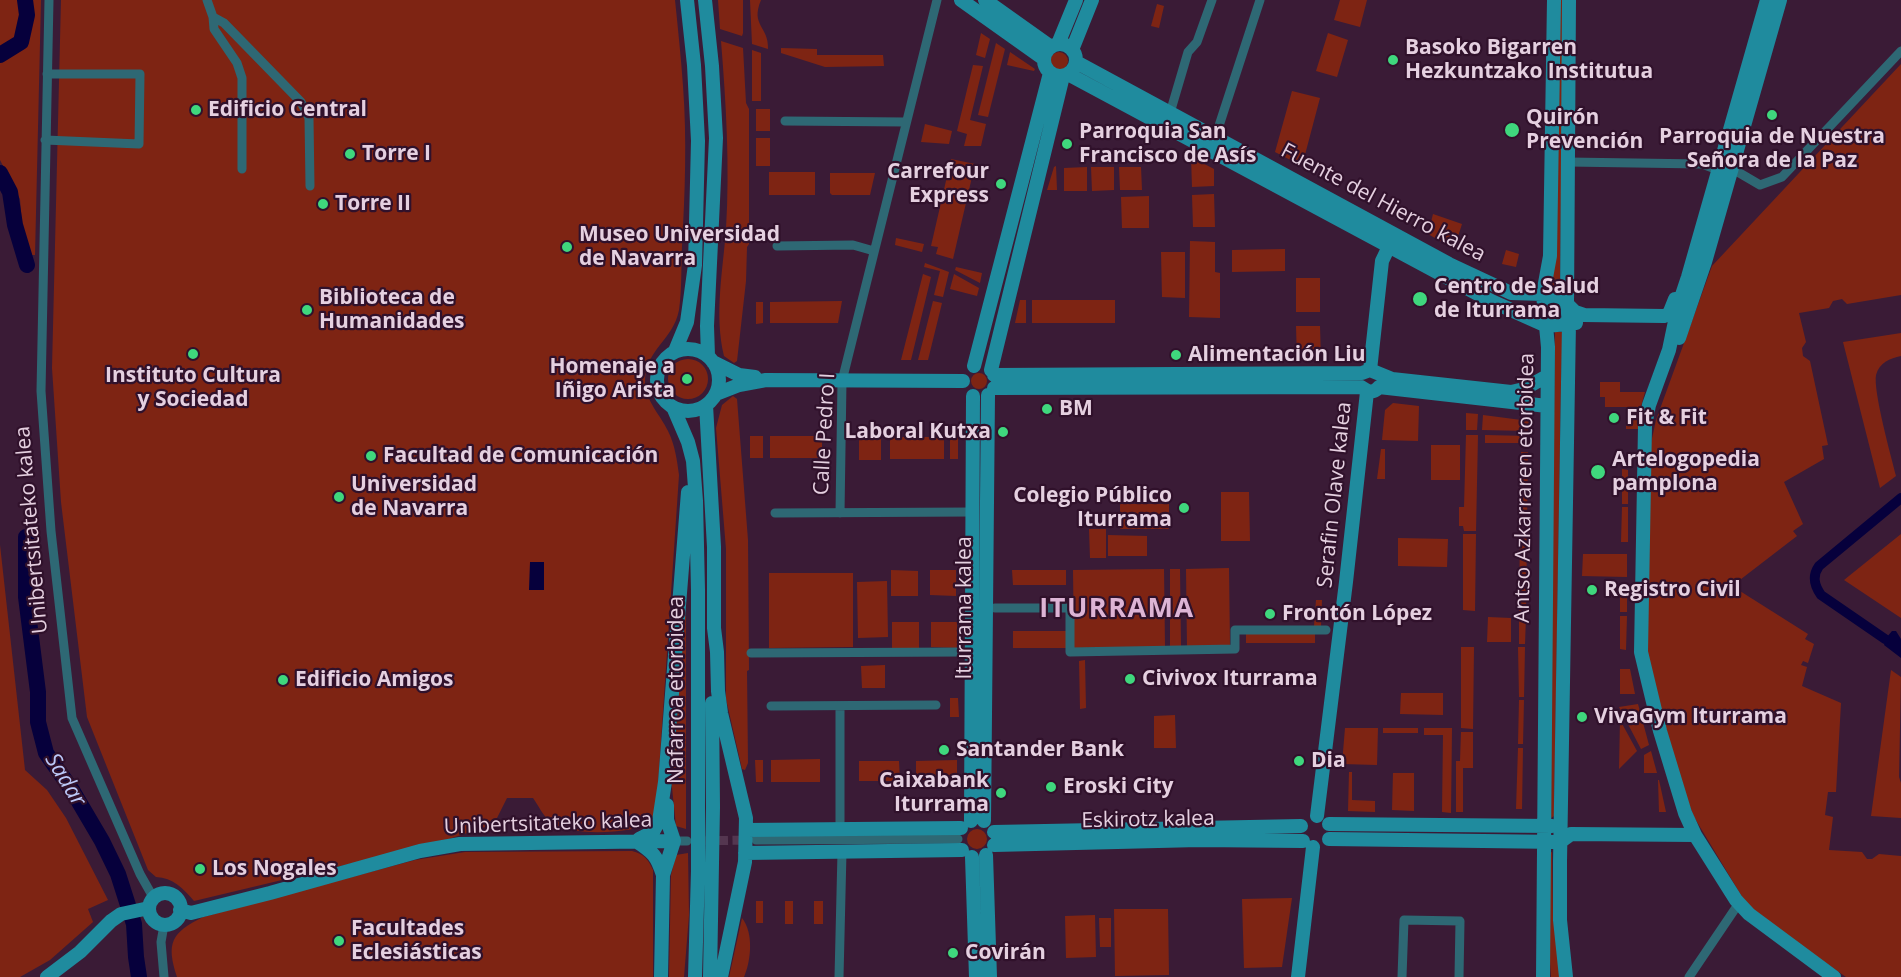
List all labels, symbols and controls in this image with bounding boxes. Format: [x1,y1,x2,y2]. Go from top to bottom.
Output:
place label: Basoko Bigarren Hezkuntzako Institutua [1405,35,1653,85]
marker: Basoko Bigarren Hezkuntzako Institutua [1386,53,1400,67]
place label: Edificio Central [208,97,367,123]
marker: Edificio Central [189,103,203,117]
place label: Quirón Prevención [1526,105,1643,155]
marker: Parroquia de Nuestra Señora de la Paz [1765,108,1779,122]
place label: Parroquia San Francisco de Asís [1079,119,1256,169]
marker: Quirón Prevención [1503,121,1521,139]
place label: Parroquia de Nuestra Señora de la Paz [1659,124,1885,174]
marker: Parroquia San Francisco de Asís [1060,137,1074,151]
street label: Fuente del Hierro kalea [1277,138,1489,268]
place label: Torre I [362,141,431,167]
marker: Torre I [343,147,357,161]
place label: Carrefour Express [887,159,989,209]
marker: Carrefour Express [994,177,1008,191]
place label: Torre II [335,191,411,217]
marker: Torre II [316,197,330,211]
place label: Museo Universidad de Navarra [579,222,780,272]
marker: Museo Universidad de Navarra [560,240,574,254]
place label: Centro de Salud de Iturrama [1434,274,1600,324]
place label: Biblioteca de Humanidades [319,285,464,335]
marker: Centro de Salud de Iturrama [1411,290,1429,308]
marker: Biblioteca de Humanidades [300,303,314,317]
place label: Alimentación Liu [1188,342,1365,368]
marker: Instituto Cultura y Sociedad [186,347,200,361]
marker: Alimentación Liu [1169,348,1183,362]
street label: Antso Azkarraren etorbidea [1510,353,1540,623]
place label: Homenaje a Iñigo Arista [549,354,675,404]
place label: Instituto Cultura y Sociedad [105,363,281,413]
marker: Homenaje a Iñigo Arista [680,372,694,386]
street label: Calle Pedro I [809,372,841,496]
place label: BM [1059,396,1093,422]
street label: Serafin Olave kalea [1313,401,1357,589]
marker: BM [1040,402,1054,416]
place label: Fit & Fit [1626,405,1707,431]
marker: Fit & Fit [1607,411,1621,425]
place label: Laboral Kutxa [844,419,991,445]
street label: Unibertsitateko kalea [10,425,54,635]
marker: Laboral Kutxa [996,425,1010,439]
place label: Facultad de Comunicación [383,443,658,469]
place label: Artelogopedia pamplona [1612,447,1760,497]
marker: Facultad de Comunicación [364,449,378,463]
marker: Artelogopedia pamplona [1589,463,1607,481]
place label: Universidad de Navarra [351,472,477,522]
place label: Colegio Público Iturrama [1013,483,1172,533]
marker: Universidad de Navarra [332,490,346,504]
marker: Colegio Público Iturrama [1177,501,1191,515]
street label: Iturrama kalea [952,536,978,680]
place label: Registro Civil [1604,577,1741,603]
marker: Registro Civil [1585,583,1599,597]
district label: ITURRAMA [1039,593,1195,625]
street label: Nafarroa etorbidea [664,596,690,784]
place label: Frontón López [1282,601,1432,627]
marker: Frontón López [1263,607,1277,621]
place label: Civivox Iturrama [1142,666,1318,692]
place label: Edificio Amigos [295,667,453,693]
marker: Civivox Iturrama [1123,672,1137,686]
marker: Edificio Amigos [276,673,290,687]
place label: VivaGym Iturrama [1594,704,1787,730]
marker: VivaGym Iturrama [1575,710,1589,724]
place label: Santander Bank [956,737,1124,763]
marker: Santander Bank [937,743,951,757]
place label: Dia [1311,748,1346,774]
water label: Sadar [39,749,91,811]
marker: Dia [1292,754,1306,768]
place label: Caixabank Iturrama [879,768,989,818]
place label: Eroski City [1063,774,1173,800]
marker: Eroski City [1044,780,1058,794]
marker: Caixabank Iturrama [994,786,1008,800]
street label: Eskirotz kalea [1081,806,1215,834]
street label: Unibertsitateko kalea [443,808,653,840]
place label: Los Nogales [212,856,337,882]
marker: Los Nogales [193,862,207,876]
place label: Facultades Eclesiásticas [351,916,482,966]
marker: Facultades Eclesiásticas [332,934,346,948]
place label: Covirán [965,940,1046,966]
marker: Covirán [946,946,960,960]

